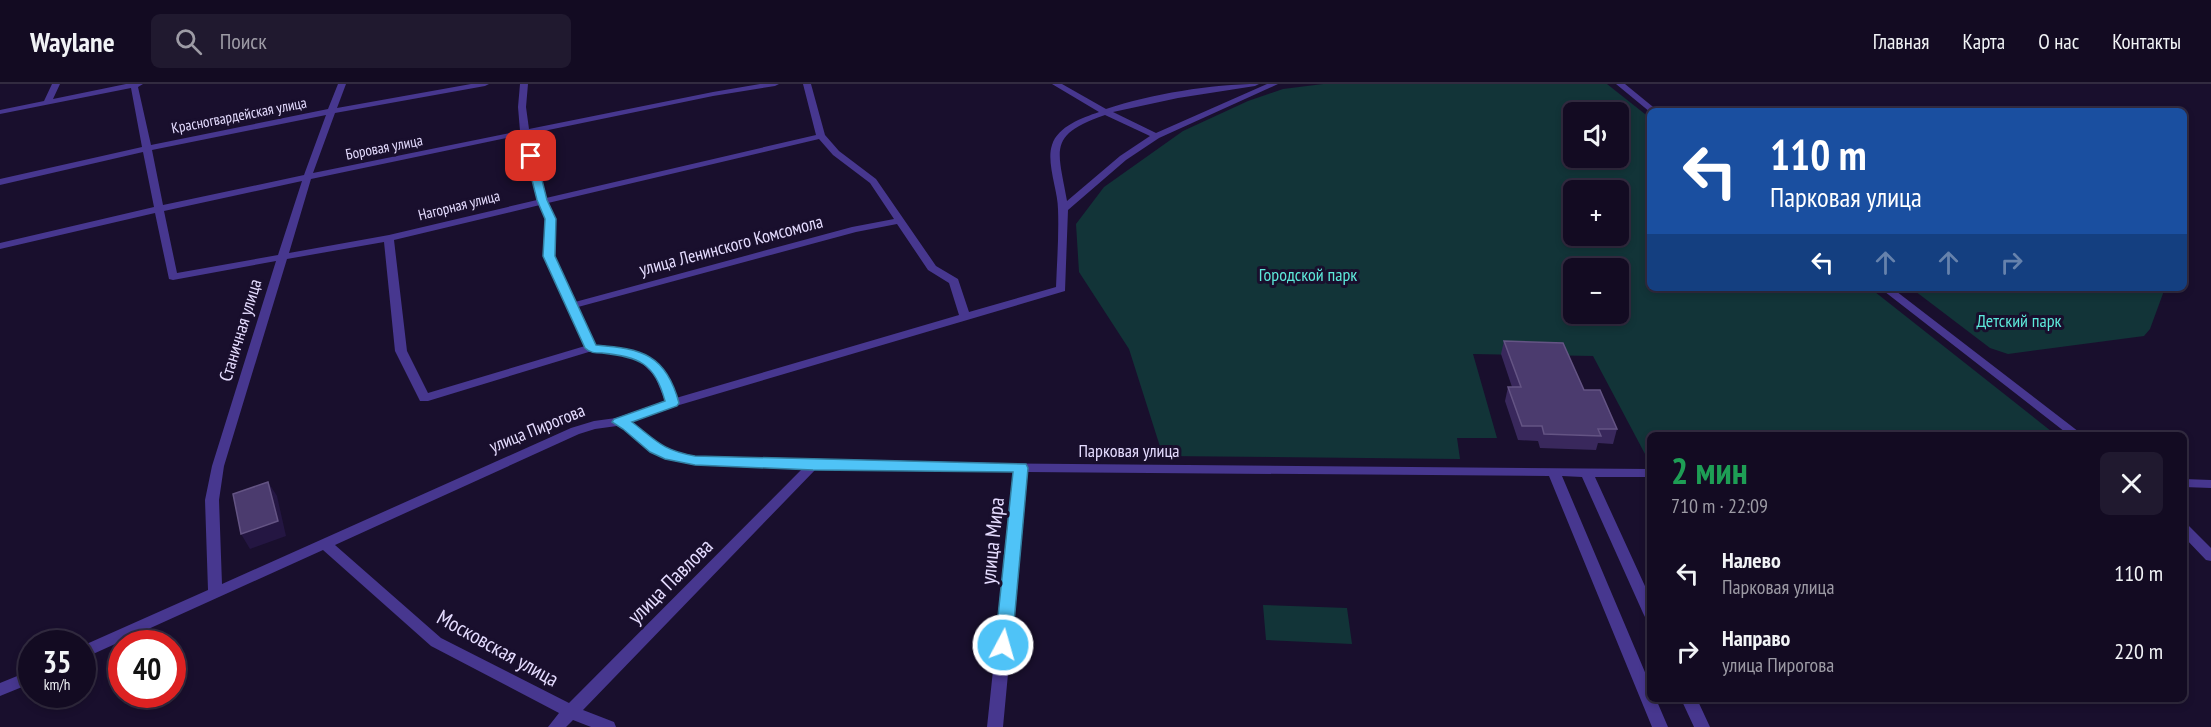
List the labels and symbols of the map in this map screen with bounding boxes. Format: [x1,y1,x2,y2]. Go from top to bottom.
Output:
street label: Красногвардейская улица [170,93,308,137]
street label: Боровая улица [344,130,424,164]
pin [505,130,556,181]
street label: Нагорная улица [416,186,502,224]
street label: улица Ленинского Комсомола [637,209,825,281]
park label: Городской парк [1259,263,1357,286]
street label: Станичная улица [214,276,266,384]
park label: Детский парк [1976,309,2062,332]
street label: улица Пирогова [486,398,588,458]
street label: Парковая улица [1078,439,1180,462]
street label: улица Мира [974,496,1010,586]
street label: улица Павлова [622,533,718,629]
street label: Московская улица [432,603,564,693]
position arrow [971,613,1035,677]
speed limit sign: 40 [108,630,186,708]

